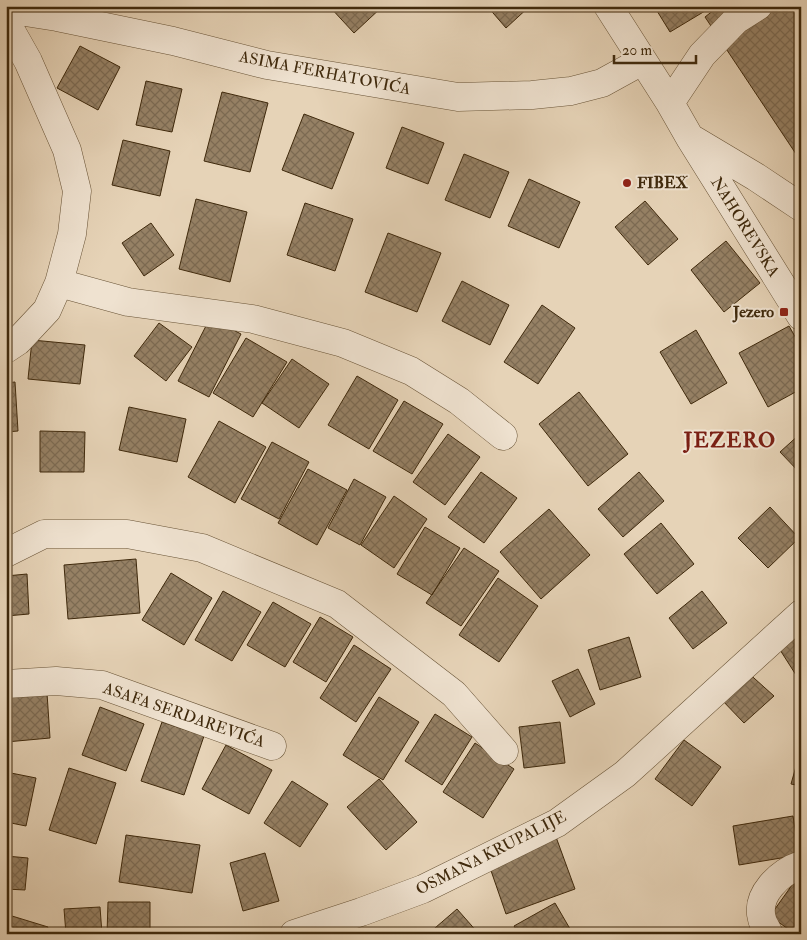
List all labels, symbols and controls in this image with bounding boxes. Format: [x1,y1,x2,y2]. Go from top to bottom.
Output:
scale bar [614,32,697,64]
text: 20 m [622,41,652,60]
street label: ASIMA FERHATOVIĆA [237,45,413,99]
place label: FIBEX [637,173,688,193]
street label: NAHOREVSKA [706,173,784,281]
marker: FIBEX [621,177,633,189]
place label: Jezero [732,302,774,323]
marker: Jezero [778,306,790,318]
district label: JEZERO [683,427,776,454]
street label: ASAFA SERDAREVIĆA [100,677,268,752]
street label: OSMANA KRUPALIJE [413,806,570,900]

